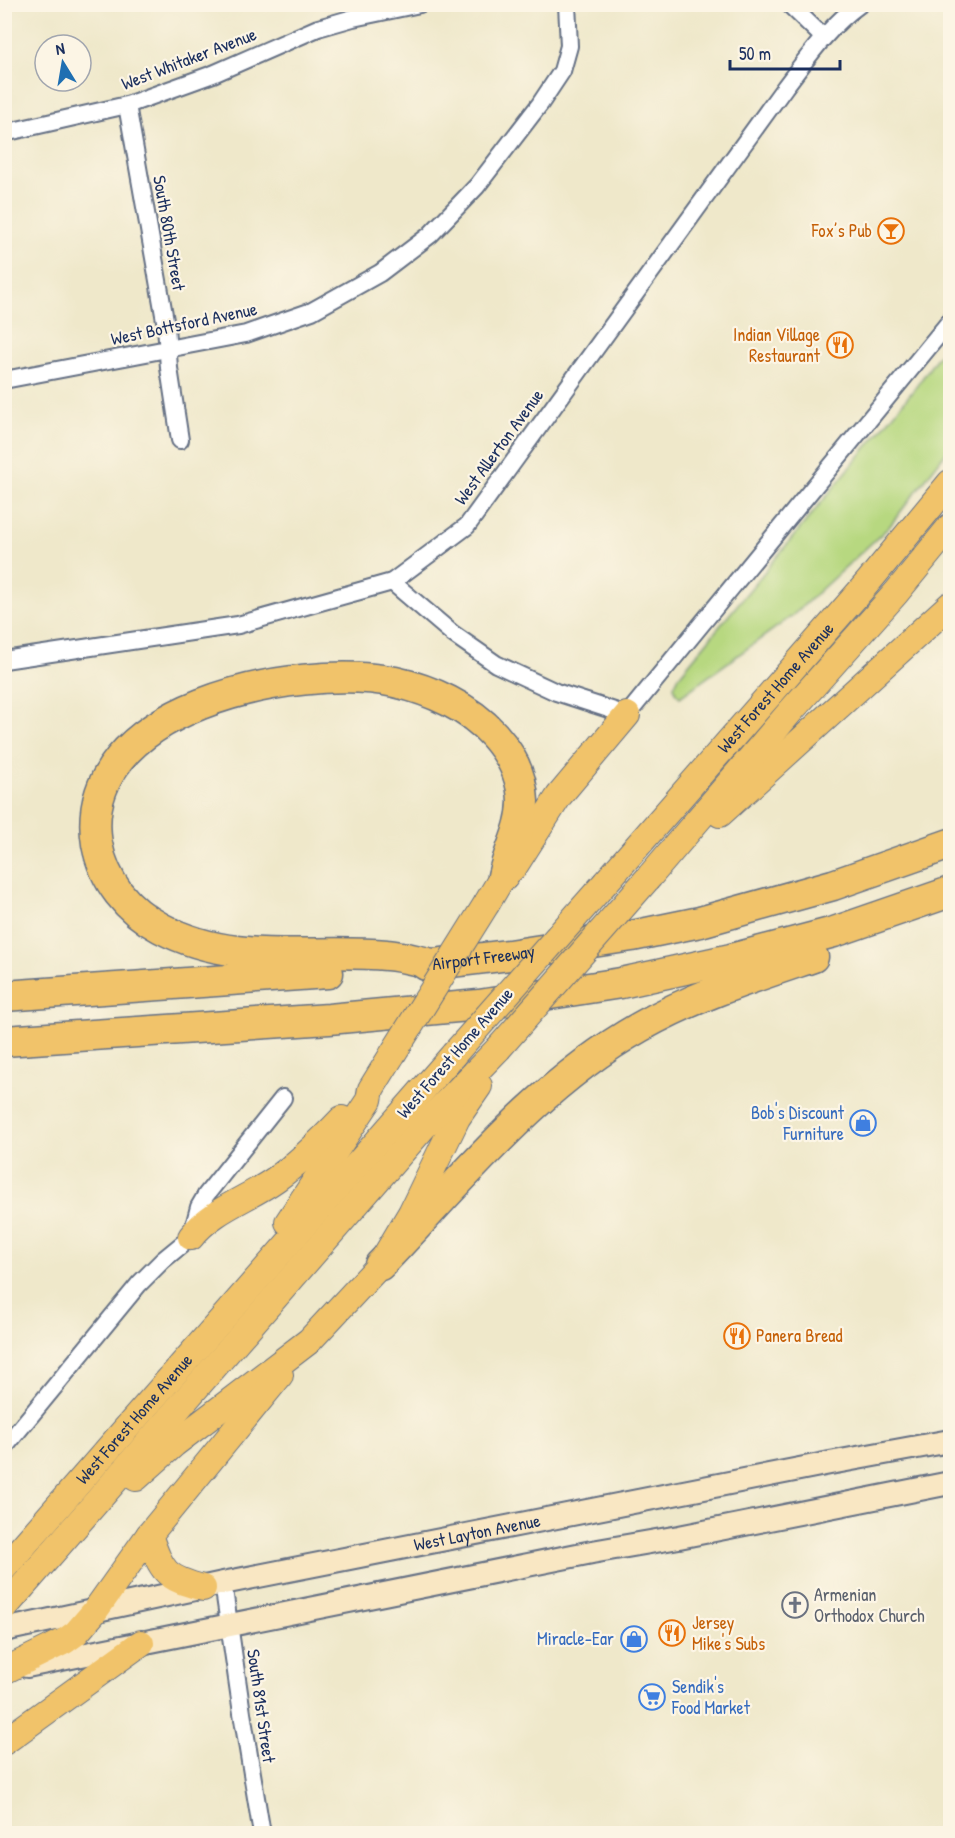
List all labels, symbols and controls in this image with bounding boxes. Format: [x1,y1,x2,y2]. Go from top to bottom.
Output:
street label: West Whitaker Avenue [118,21,260,96]
north arrow [33,33,93,93]
scale bar [730,33,840,71]
text: N [54,37,67,60]
text: 50 m [739,41,771,66]
street label: South 80th Street [147,173,192,293]
bar icon: Fox’s Pub [876,216,906,246]
place label: Fox’s Pub [811,218,872,243]
street label: West Bottsford Avenue [109,296,259,351]
place label: Indian Village Restaurant [733,322,821,368]
restaurant icon: Indian Village Restaurant [825,330,855,360]
street label: West Allerton Avenue [448,384,549,510]
street label: West Forest Home Avenue [711,617,839,758]
street label: Airport Freeway [431,938,537,976]
street label: West Forest Home Avenue [391,982,518,1123]
place label: Bob's Discount Furniture [751,1100,845,1146]
shop icon: Bob's Discount Furniture [848,1108,878,1138]
restaurant icon: Panera Bread [722,1321,752,1351]
place label: Panera Bread [756,1323,842,1348]
street label: West Forest Home Avenue [70,1348,198,1489]
street label: West Layton Avenue [412,1508,542,1557]
place label: Armenian Orthodox Church [814,1582,925,1628]
church icon: Armenian Orthodox Church [780,1590,810,1620]
place label: Jersey Mike's Subs [692,1610,765,1656]
restaurant icon: Jersey Mike's Subs [657,1618,687,1648]
shop icon: Miracle-Ear [619,1624,649,1654]
place label: Miracle-Ear [537,1626,614,1651]
street label: South 81st Street [241,1648,282,1765]
place label: Sendik's Food Market [671,1674,751,1720]
supermarket icon: Sendik's Food Market [637,1682,667,1712]

